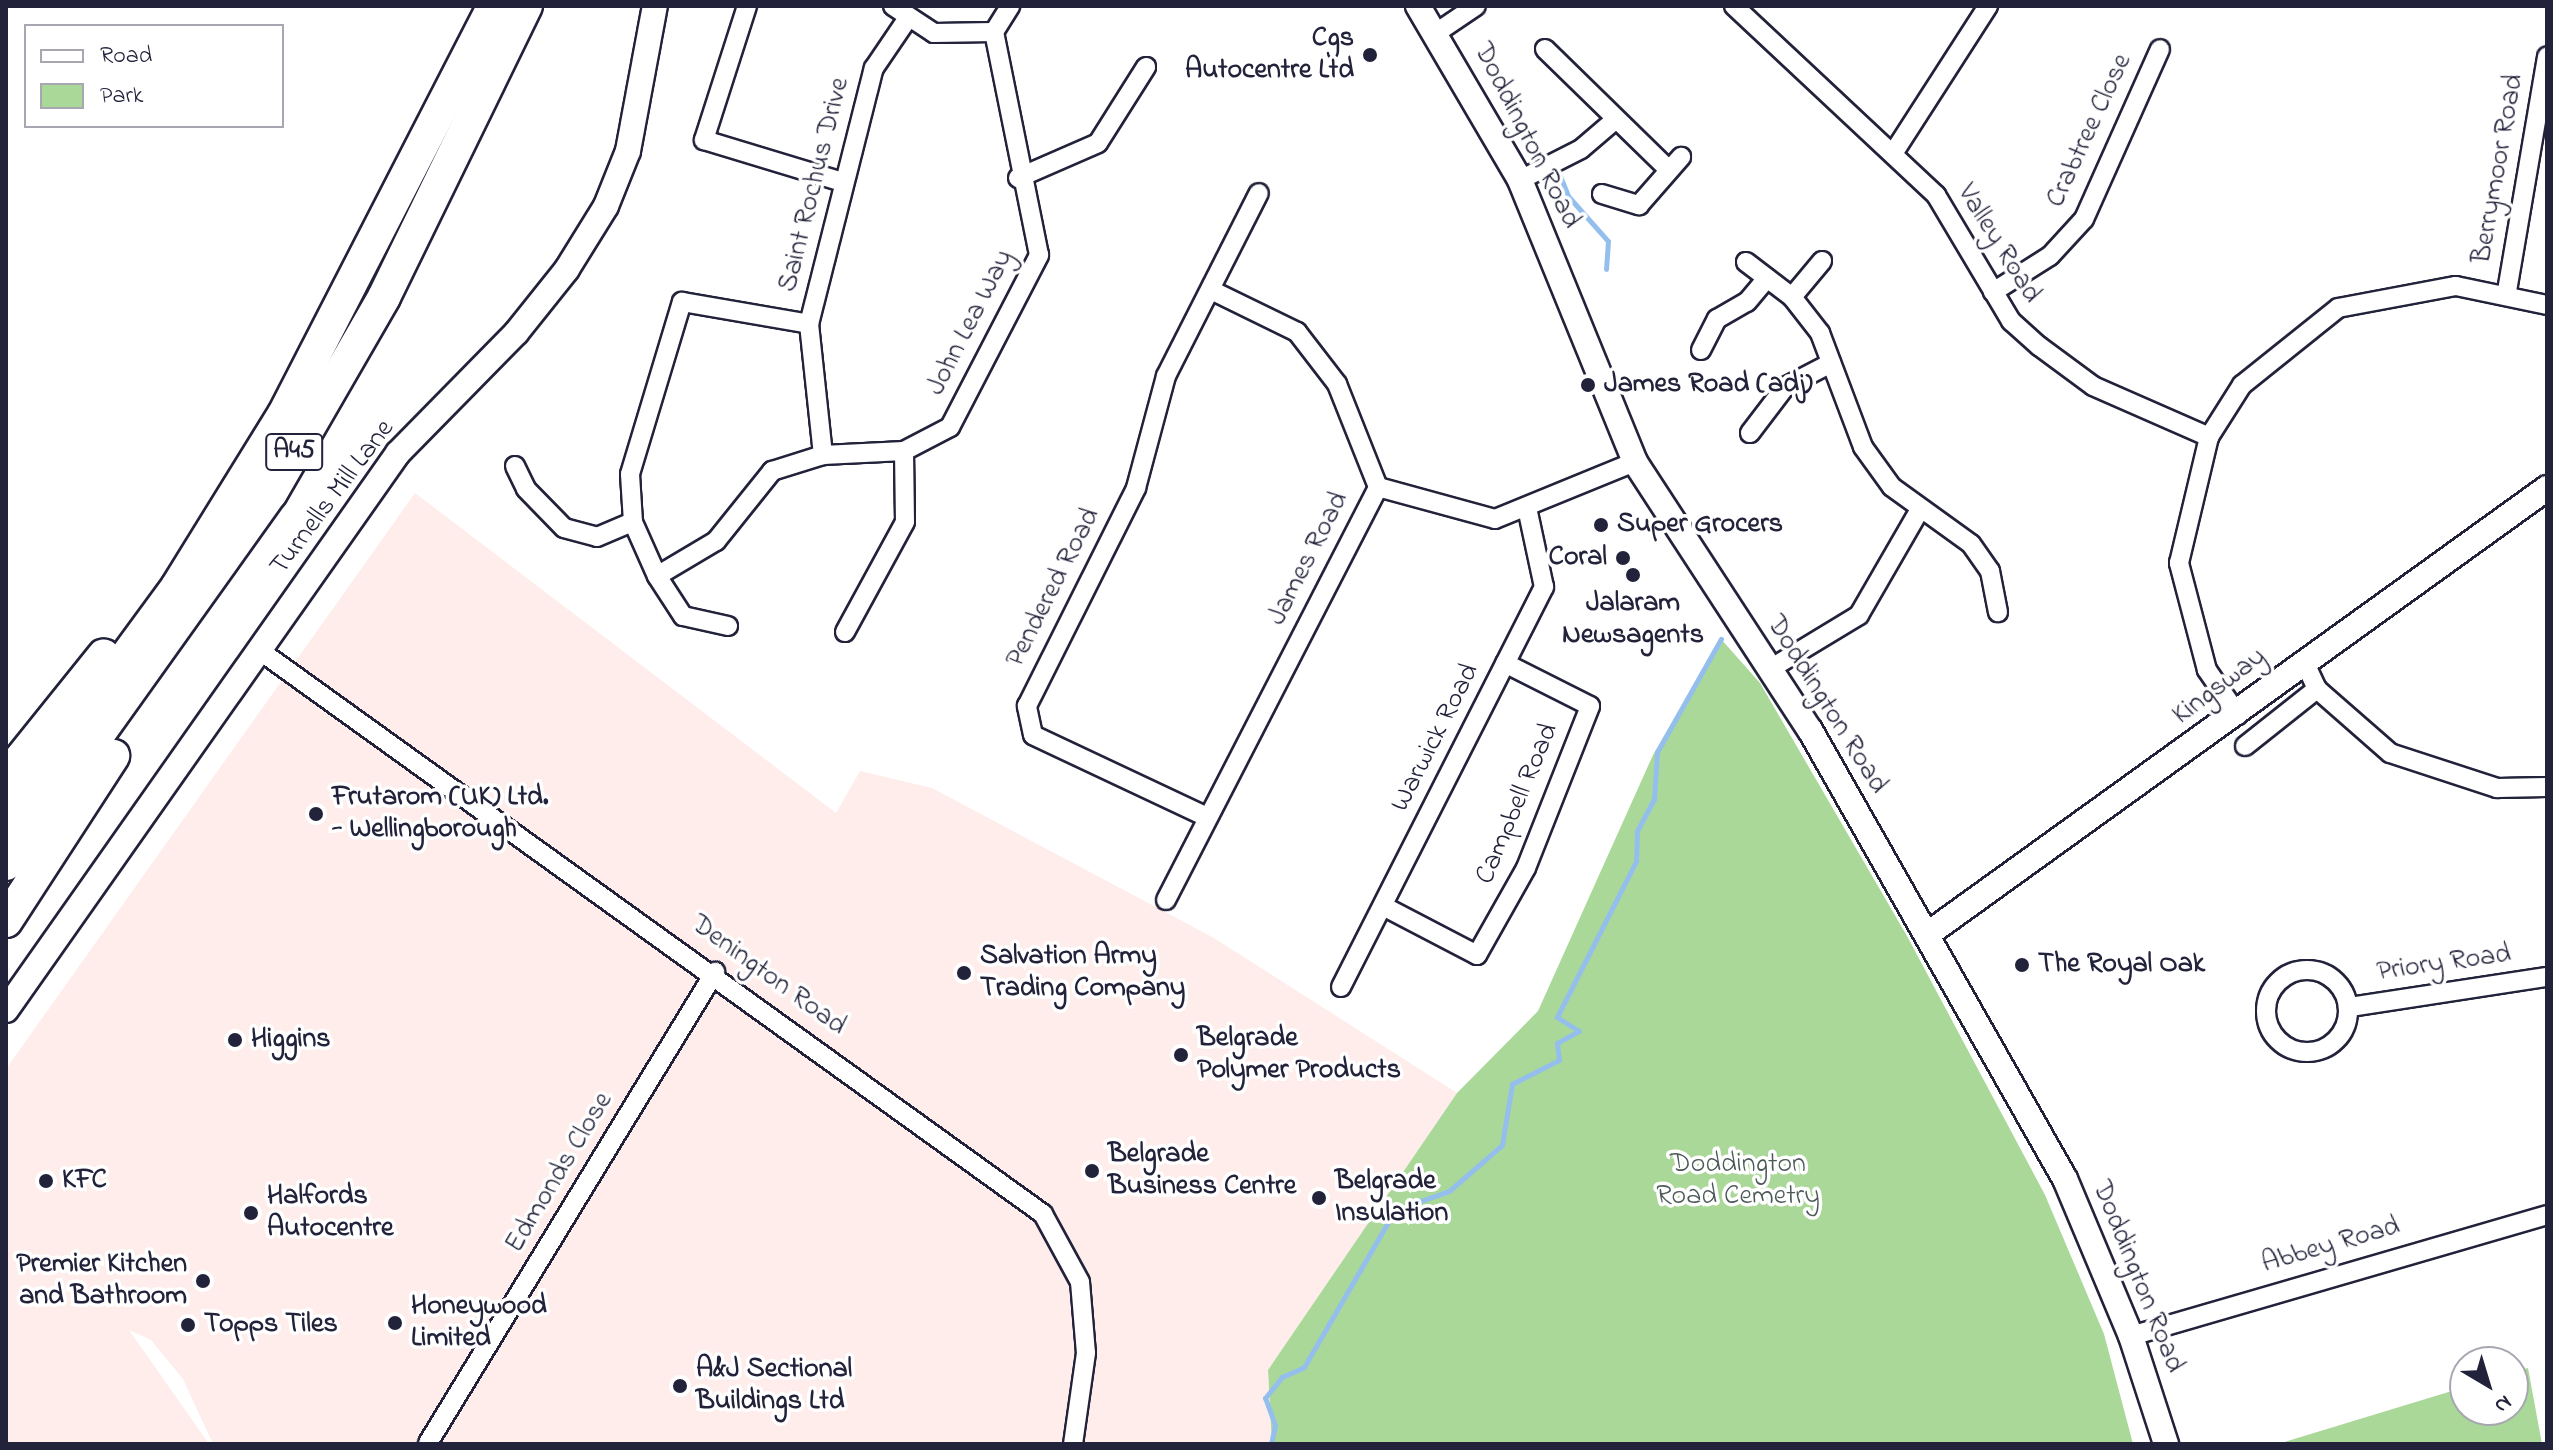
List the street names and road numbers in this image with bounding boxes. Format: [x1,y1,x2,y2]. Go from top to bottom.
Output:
street label: Doddington Road [1465,38,1587,234]
street label: Crabtree Close [2040,49,2140,213]
street label: Berrymoor Road [2466,72,2532,266]
street label: Saint Rochus Drive [772,74,858,296]
street label: Valley Road [1948,178,2048,310]
street label: John Lea Way [920,245,1022,401]
street label: Turnells Mill Lane [264,414,402,582]
road number: A45 [264,430,324,474]
street label: James Road [1261,487,1357,631]
street label: Pendered Road [1000,503,1108,673]
street label: Doddington Road [1758,610,1894,800]
street label: Kingsway [2167,641,2273,733]
street label: Warwick Road [1384,658,1488,818]
street label: Campbell Road [1469,719,1567,889]
street label: Denington Road [684,908,852,1044]
street label: Priory Road [2375,938,2513,990]
street label: Edmonds Close [499,1087,621,1259]
street label: Doddington Road [2083,1176,2191,1378]
street label: Abbey Road [2258,1210,2404,1282]

